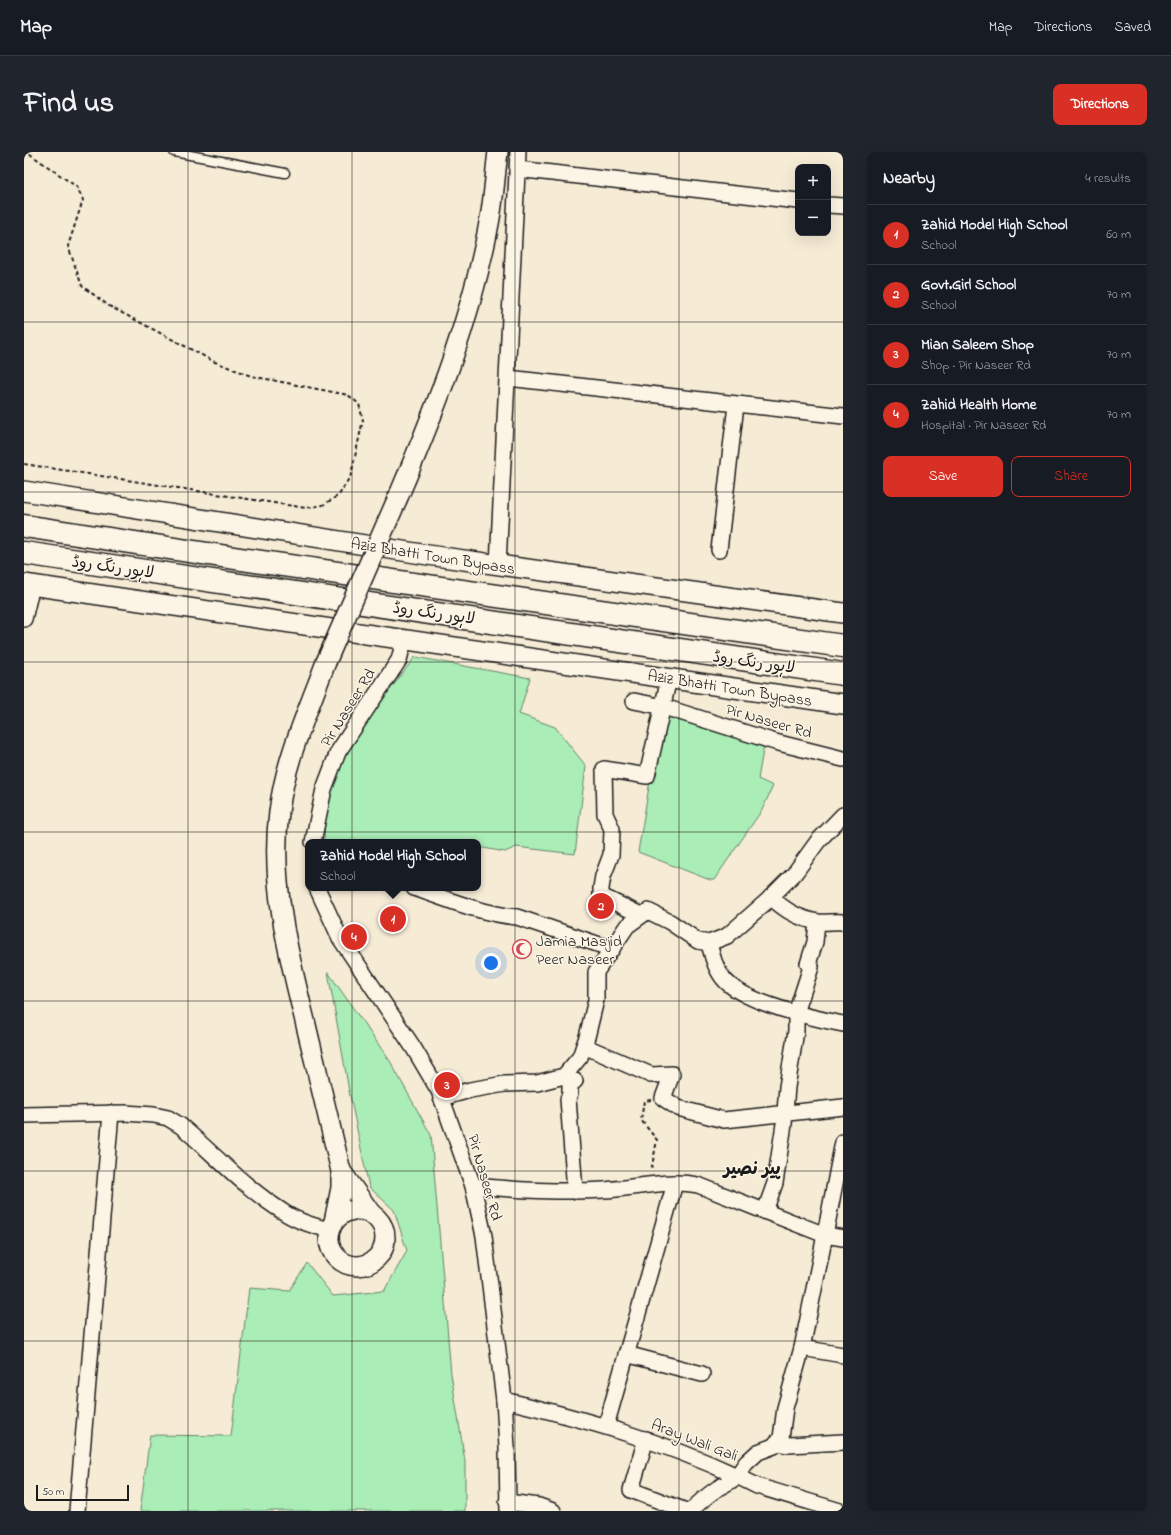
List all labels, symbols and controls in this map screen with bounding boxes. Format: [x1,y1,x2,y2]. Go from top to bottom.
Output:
text: Map [20,14,52,41]
text: Map [989,17,1012,38]
text: Directions [1034,17,1092,38]
text: Saved [1114,17,1151,38]
text: Find us [24,84,114,125]
button: Directions [1053,84,1147,125]
map controls [795,164,831,236]
button: + [795,164,831,200]
text: Nearby [883,166,935,191]
text: 4 results [1085,169,1131,188]
button: − [795,200,831,236]
text: Zahid Model High School [921,214,1067,236]
text: 1 [894,225,898,244]
text: 60 m [1106,225,1131,244]
text: School [921,236,957,255]
text: Govt.Girl School [921,274,1016,296]
text: 2 [893,285,899,304]
text: 70 m [1107,285,1131,304]
text: School [921,296,957,315]
text: Mian Saleem Shop [921,334,1034,356]
text: 3 [893,345,899,364]
text: 70 m [1107,345,1131,364]
text: Shop · Pir Naseer Rd [921,356,1031,375]
text: Zahid Health Home [921,394,1036,416]
text: 4 [893,405,899,424]
text: 70 m [1107,405,1131,424]
text: Hospital · Pir Naseer Rd [921,416,1046,435]
button: Save [883,456,1003,497]
button: Share [1011,456,1131,497]
street label: Aziz Bhatti Town Bypass [349,532,517,582]
street label: لاہور رنگ روڈ [70,550,155,586]
street label: لاہور رنگ روڈ [391,596,476,632]
street label: لاہور رنگ روڈ [711,645,796,681]
street label: Pir Naseer Rd [315,664,382,752]
street label: Aziz Bhatti Town Bypass [646,664,814,714]
street label: Pir Naseer Rd [722,698,814,746]
popup [305,839,481,891]
text: Zahid Model High School [320,845,466,867]
text: School [320,867,355,886]
pin: 2 [588,891,614,921]
pin: 1 [380,904,406,934]
pin: 4 [341,922,367,952]
place label: Jamia Masjid Peer Naseer [536,930,622,972]
mosque icon: Jamia Masjid Peer Naseer [511,938,533,960]
your location [481,953,501,973]
pin: 3 [434,1070,460,1100]
street label: Pir Naseer Rd [460,1132,508,1224]
district label: پیر نصیر [721,1157,781,1183]
street label: Aray Wali Gali [647,1413,741,1468]
scale bar [36,1483,129,1502]
text: 50 m [42,1484,64,1500]

